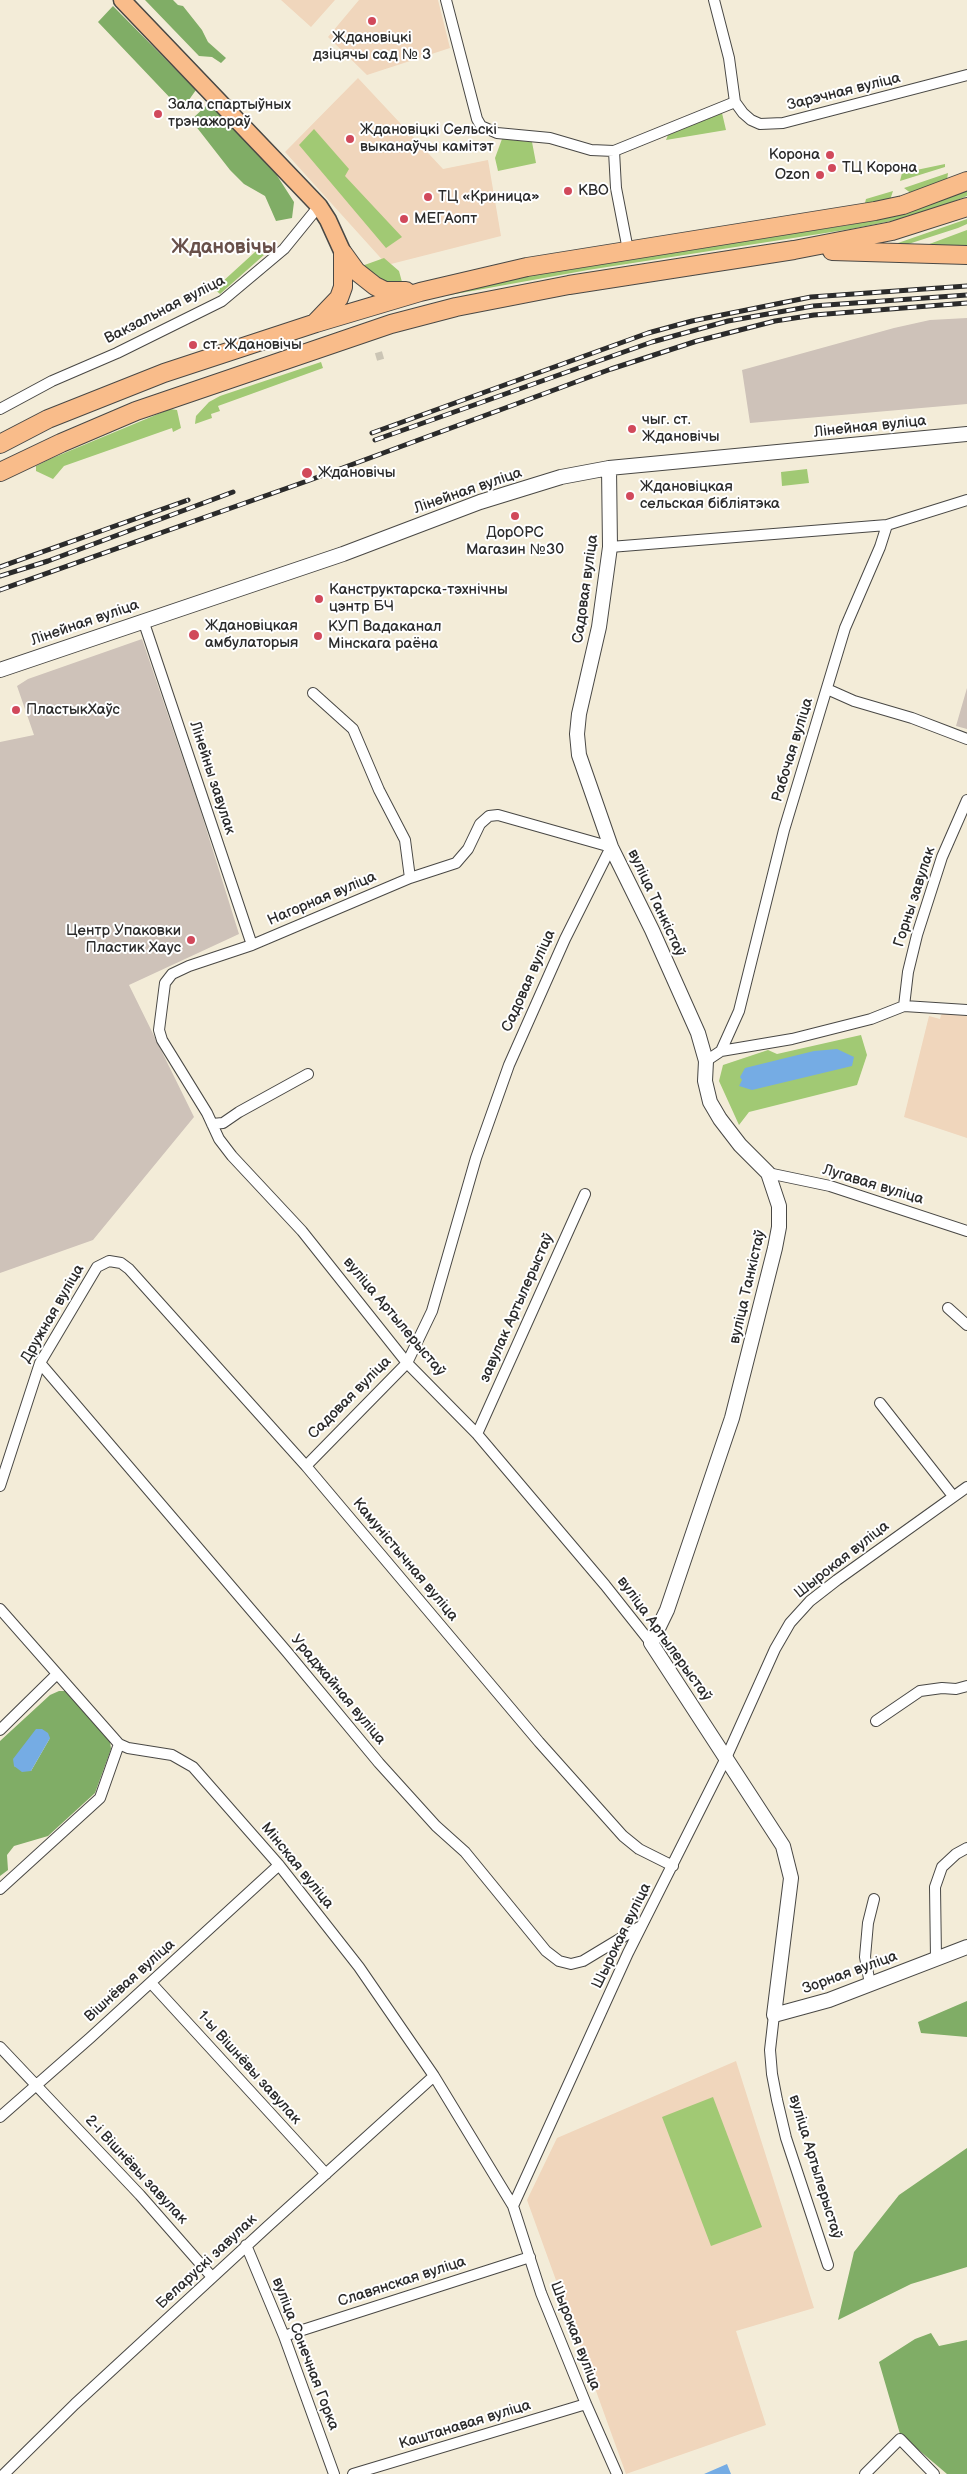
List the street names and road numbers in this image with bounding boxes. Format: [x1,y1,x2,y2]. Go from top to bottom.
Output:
street label: Зарэчная вуліца [786,69,902,115]
street label: Вакзальная вуліца [102,272,228,348]
street label: Лінейная вуліца [813,412,927,442]
street label: Лінейная вуліца [412,464,524,518]
street label: Садовая вуліца [569,533,603,645]
street label: Лінейная вуліца [29,596,141,650]
street label: Рабочая вуліца [769,696,817,804]
street label: Лінейны завулак [185,719,239,837]
street label: Горны завулак [890,845,940,949]
street label: вуліца Танкістаў [623,846,689,960]
street label: Нагорная вуліца [265,868,379,930]
street label: Садовая вуліца [498,927,560,1035]
street label: Лугавая вуліца [820,1161,926,1209]
street label: вуліца Танкістаў [726,1228,770,1346]
street label: завулак Артылерыстаў [476,1231,558,1385]
street label: вуліца Артылерыстаў [339,1254,449,1380]
street label: Дружная вуліца [17,1262,89,1366]
street label: Садовая вуліца [305,1353,395,1443]
street label: Камуністычная вуліца [348,1495,462,1625]
street label: Шырокая вуліца [791,1517,893,1603]
street label: вуліца Артылерыстаў [613,1573,715,1705]
street label: Ураджайная вуліца [287,1631,389,1749]
street label: Мінская вуліца [257,1819,337,1913]
street label: Шырокая вуліца [589,1880,655,1992]
street label: Вішнёвая вуліца [81,1936,179,2026]
street label: Зорная вуліца [800,1948,900,1998]
street label: 1-ы Вішнёвы завулак [193,2008,305,2128]
street label: вуліца Артылерыстаў [785,2093,845,2241]
street label: 2-і Вішнёвы завулак [81,2112,191,2228]
street label: Беларускі завулак [153,2211,261,2313]
street label: Славянская вуліца [336,2253,468,2311]
street label: вуліца Сонечная Горка [268,2275,342,2433]
street label: Шырокая вуліца [546,2279,604,2393]
street label: Каштанавая вуліца [397,2396,533,2454]

